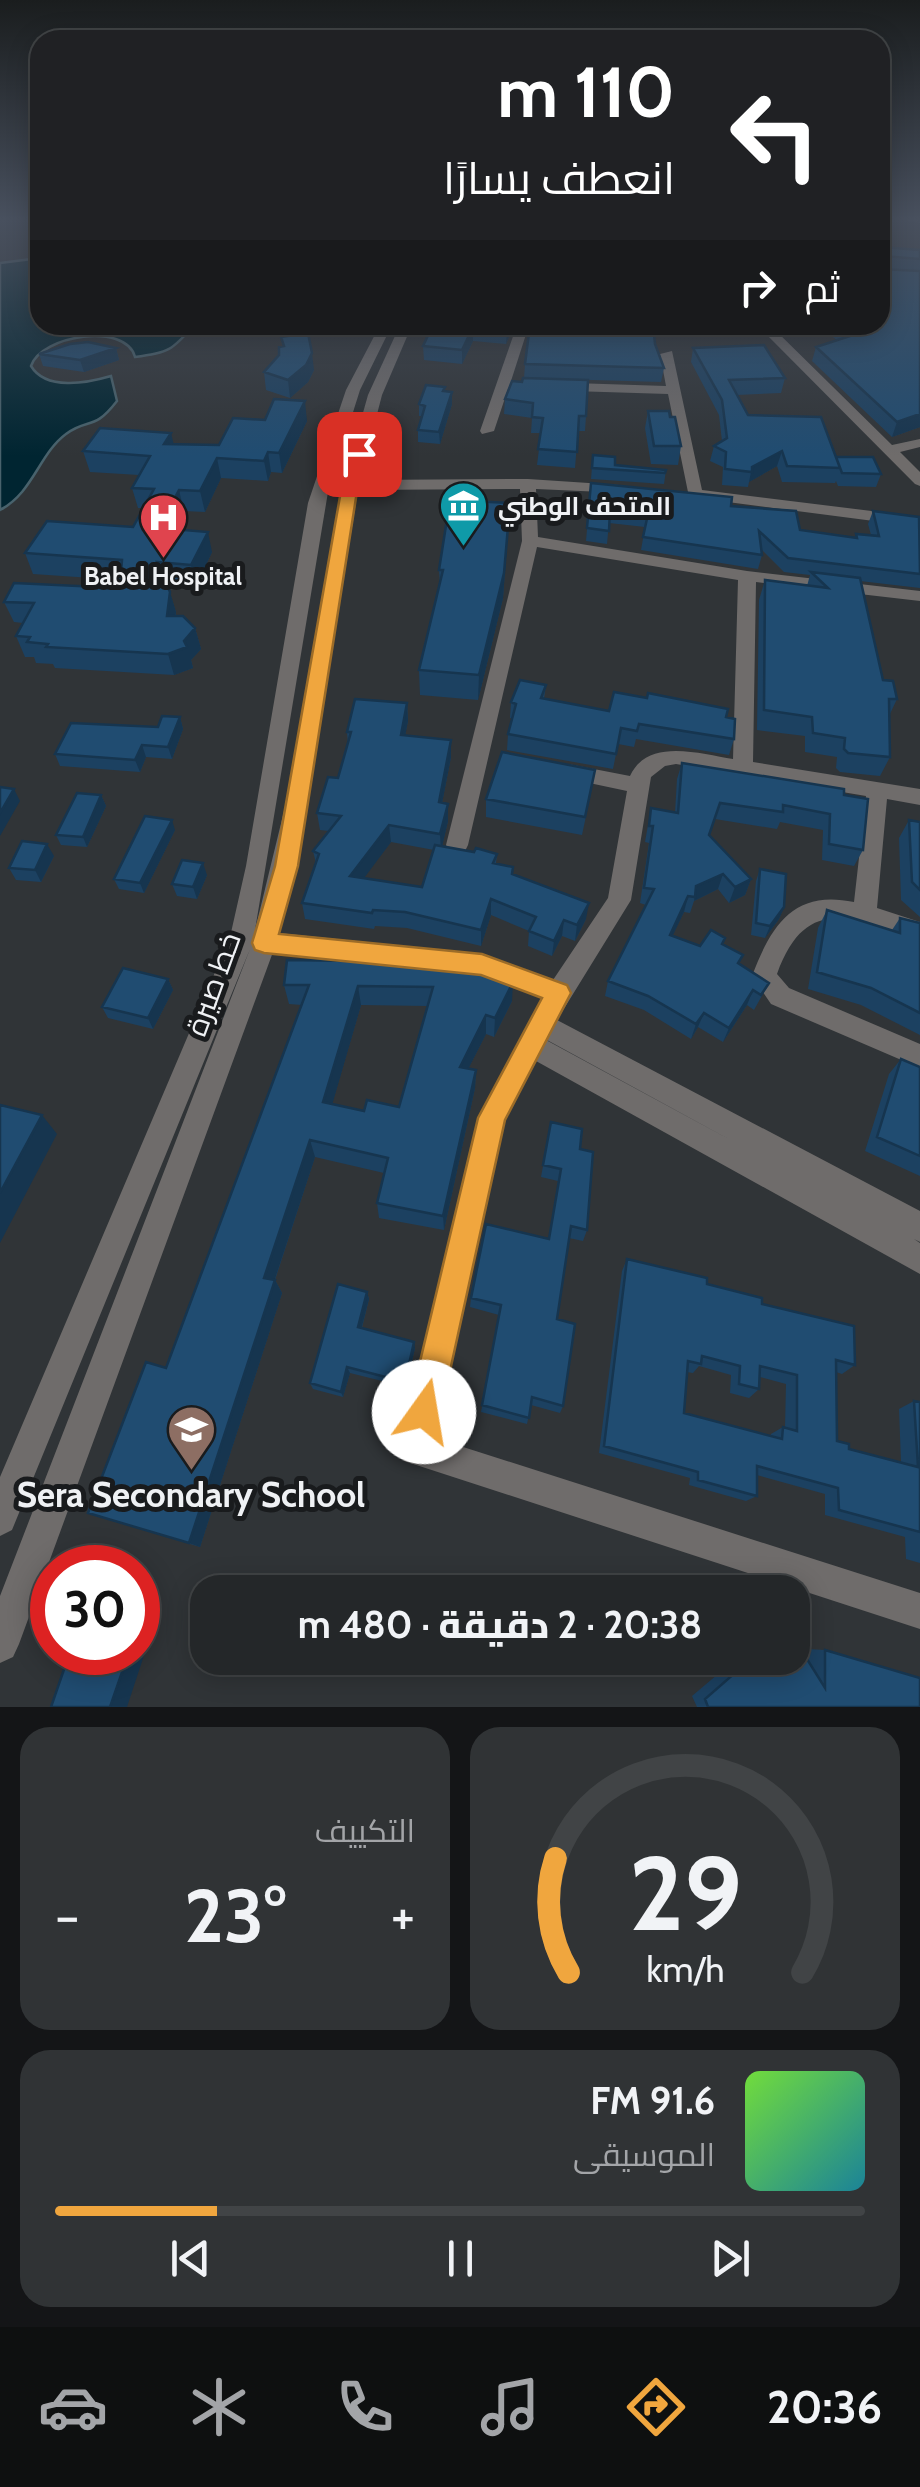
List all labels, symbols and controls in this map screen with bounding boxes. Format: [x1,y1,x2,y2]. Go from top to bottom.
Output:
text: 110 m [497,49,675,135]
icon: left [710,70,840,200]
text: انعطف يسارًا [443,151,675,205]
icon: right [730,260,785,315]
text: ثم [805,265,840,312]
pin [317,412,402,497]
icon: arrive [332,427,387,482]
museum icon: المتحف الوطني [437,480,489,548]
place label: المتحف الوطني [498,491,671,527]
hospital icon: Babel Hospital [137,492,189,560]
place label: Babel Hospital [84,561,242,591]
street label: خط صيرة [177,927,249,1041]
position arrow [372,1360,476,1464]
school or university icon: Sera Secondary School [165,1404,217,1472]
place label: Sera Secondary School [17,1473,365,1516]
speed limit sign: 30 [30,1545,160,1675]
text: 20:38 · 2 دقيقة · 480 m [298,1601,702,1648]
text: التكييف [315,1811,415,1850]
text: 29 [628,1830,742,1956]
text: 23° [184,1870,286,1961]
text: − [55,1882,79,1949]
text: + [391,1882,415,1949]
text: km/h [646,1948,724,1991]
text: 91.6 FM [590,2077,715,2124]
text: الموسيقى [573,2135,715,2174]
icon: previous [163,2231,218,2286]
icon: pause [433,2231,488,2286]
icon: next [703,2231,758,2286]
icon: car [38,2372,108,2442]
icon: climate [184,2372,254,2442]
icon: phone [330,2372,400,2442]
icon: music [475,2372,545,2442]
icon: directions [621,2372,691,2442]
text: 20:36 [767,2380,882,2434]

